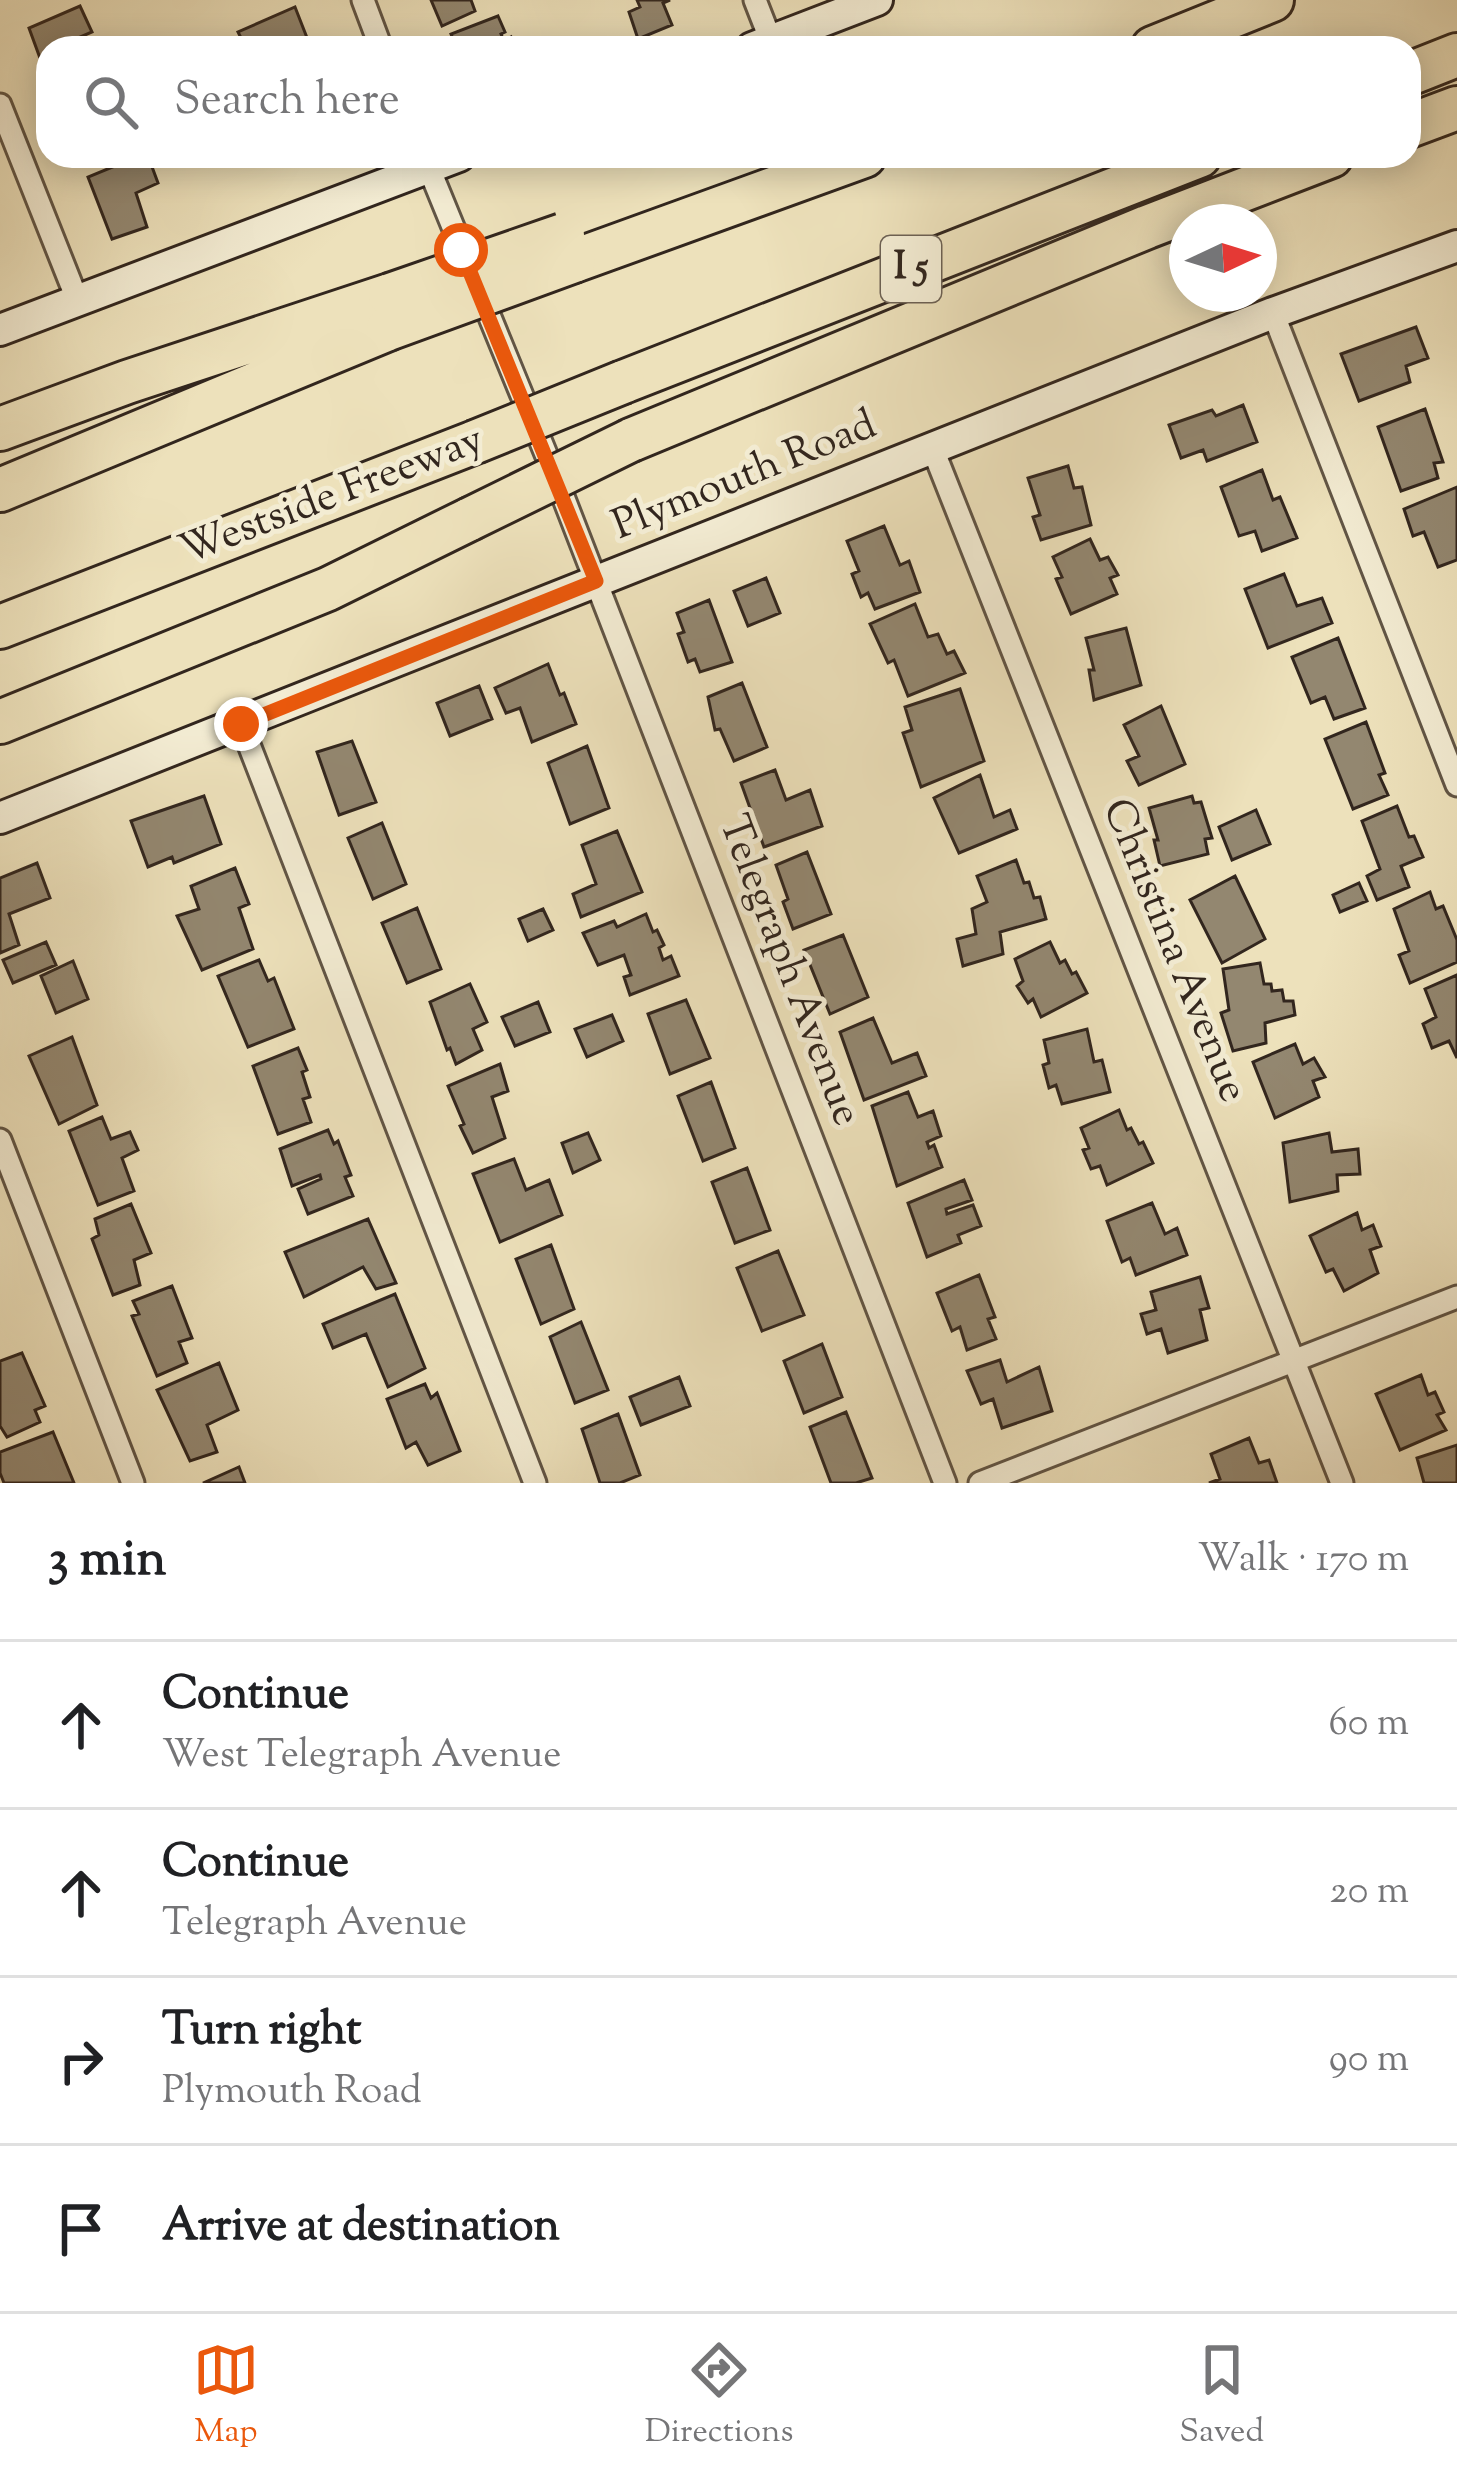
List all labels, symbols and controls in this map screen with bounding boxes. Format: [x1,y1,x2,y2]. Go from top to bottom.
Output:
search box [36,36,1421,168]
icon: search [78,69,144,135]
text: Search here [174,70,400,135]
north arrow [1169,204,1277,312]
route start [434,223,488,277]
road number: I 5 [881,236,941,302]
street label: Plymouth Road [604,397,886,557]
street label: Westside Freeway [171,411,493,583]
route end [214,697,268,751]
street label: Christina Avenue [1085,790,1261,1112]
street label: Telegraph Avenue [701,807,875,1135]
text: 3 min [48,1525,166,1598]
text: Walk · 170 m [1198,1533,1409,1589]
text: Continue [162,1664,349,1729]
icon: ahead [48,1692,114,1758]
text: 60 m [1328,1697,1409,1753]
text: West Telegraph Avenue [162,1729,561,1785]
text: Continue [162,1832,349,1897]
icon: ahead [48,1860,114,1926]
text: 20 m [1330,1865,1409,1921]
text: Telegraph Avenue [162,1897,467,1953]
text: Turn right [162,2000,361,2065]
icon: right [48,2028,114,2094]
text: 90 m [1329,2033,1409,2089]
text: Plymouth Road [162,2065,422,2121]
icon: arrive [48,2196,114,2262]
text: Arrive at destination [162,2196,560,2261]
tab: Map [193,2337,259,2457]
tab: Directions [645,2337,794,2457]
tab: Saved [1179,2337,1264,2457]

